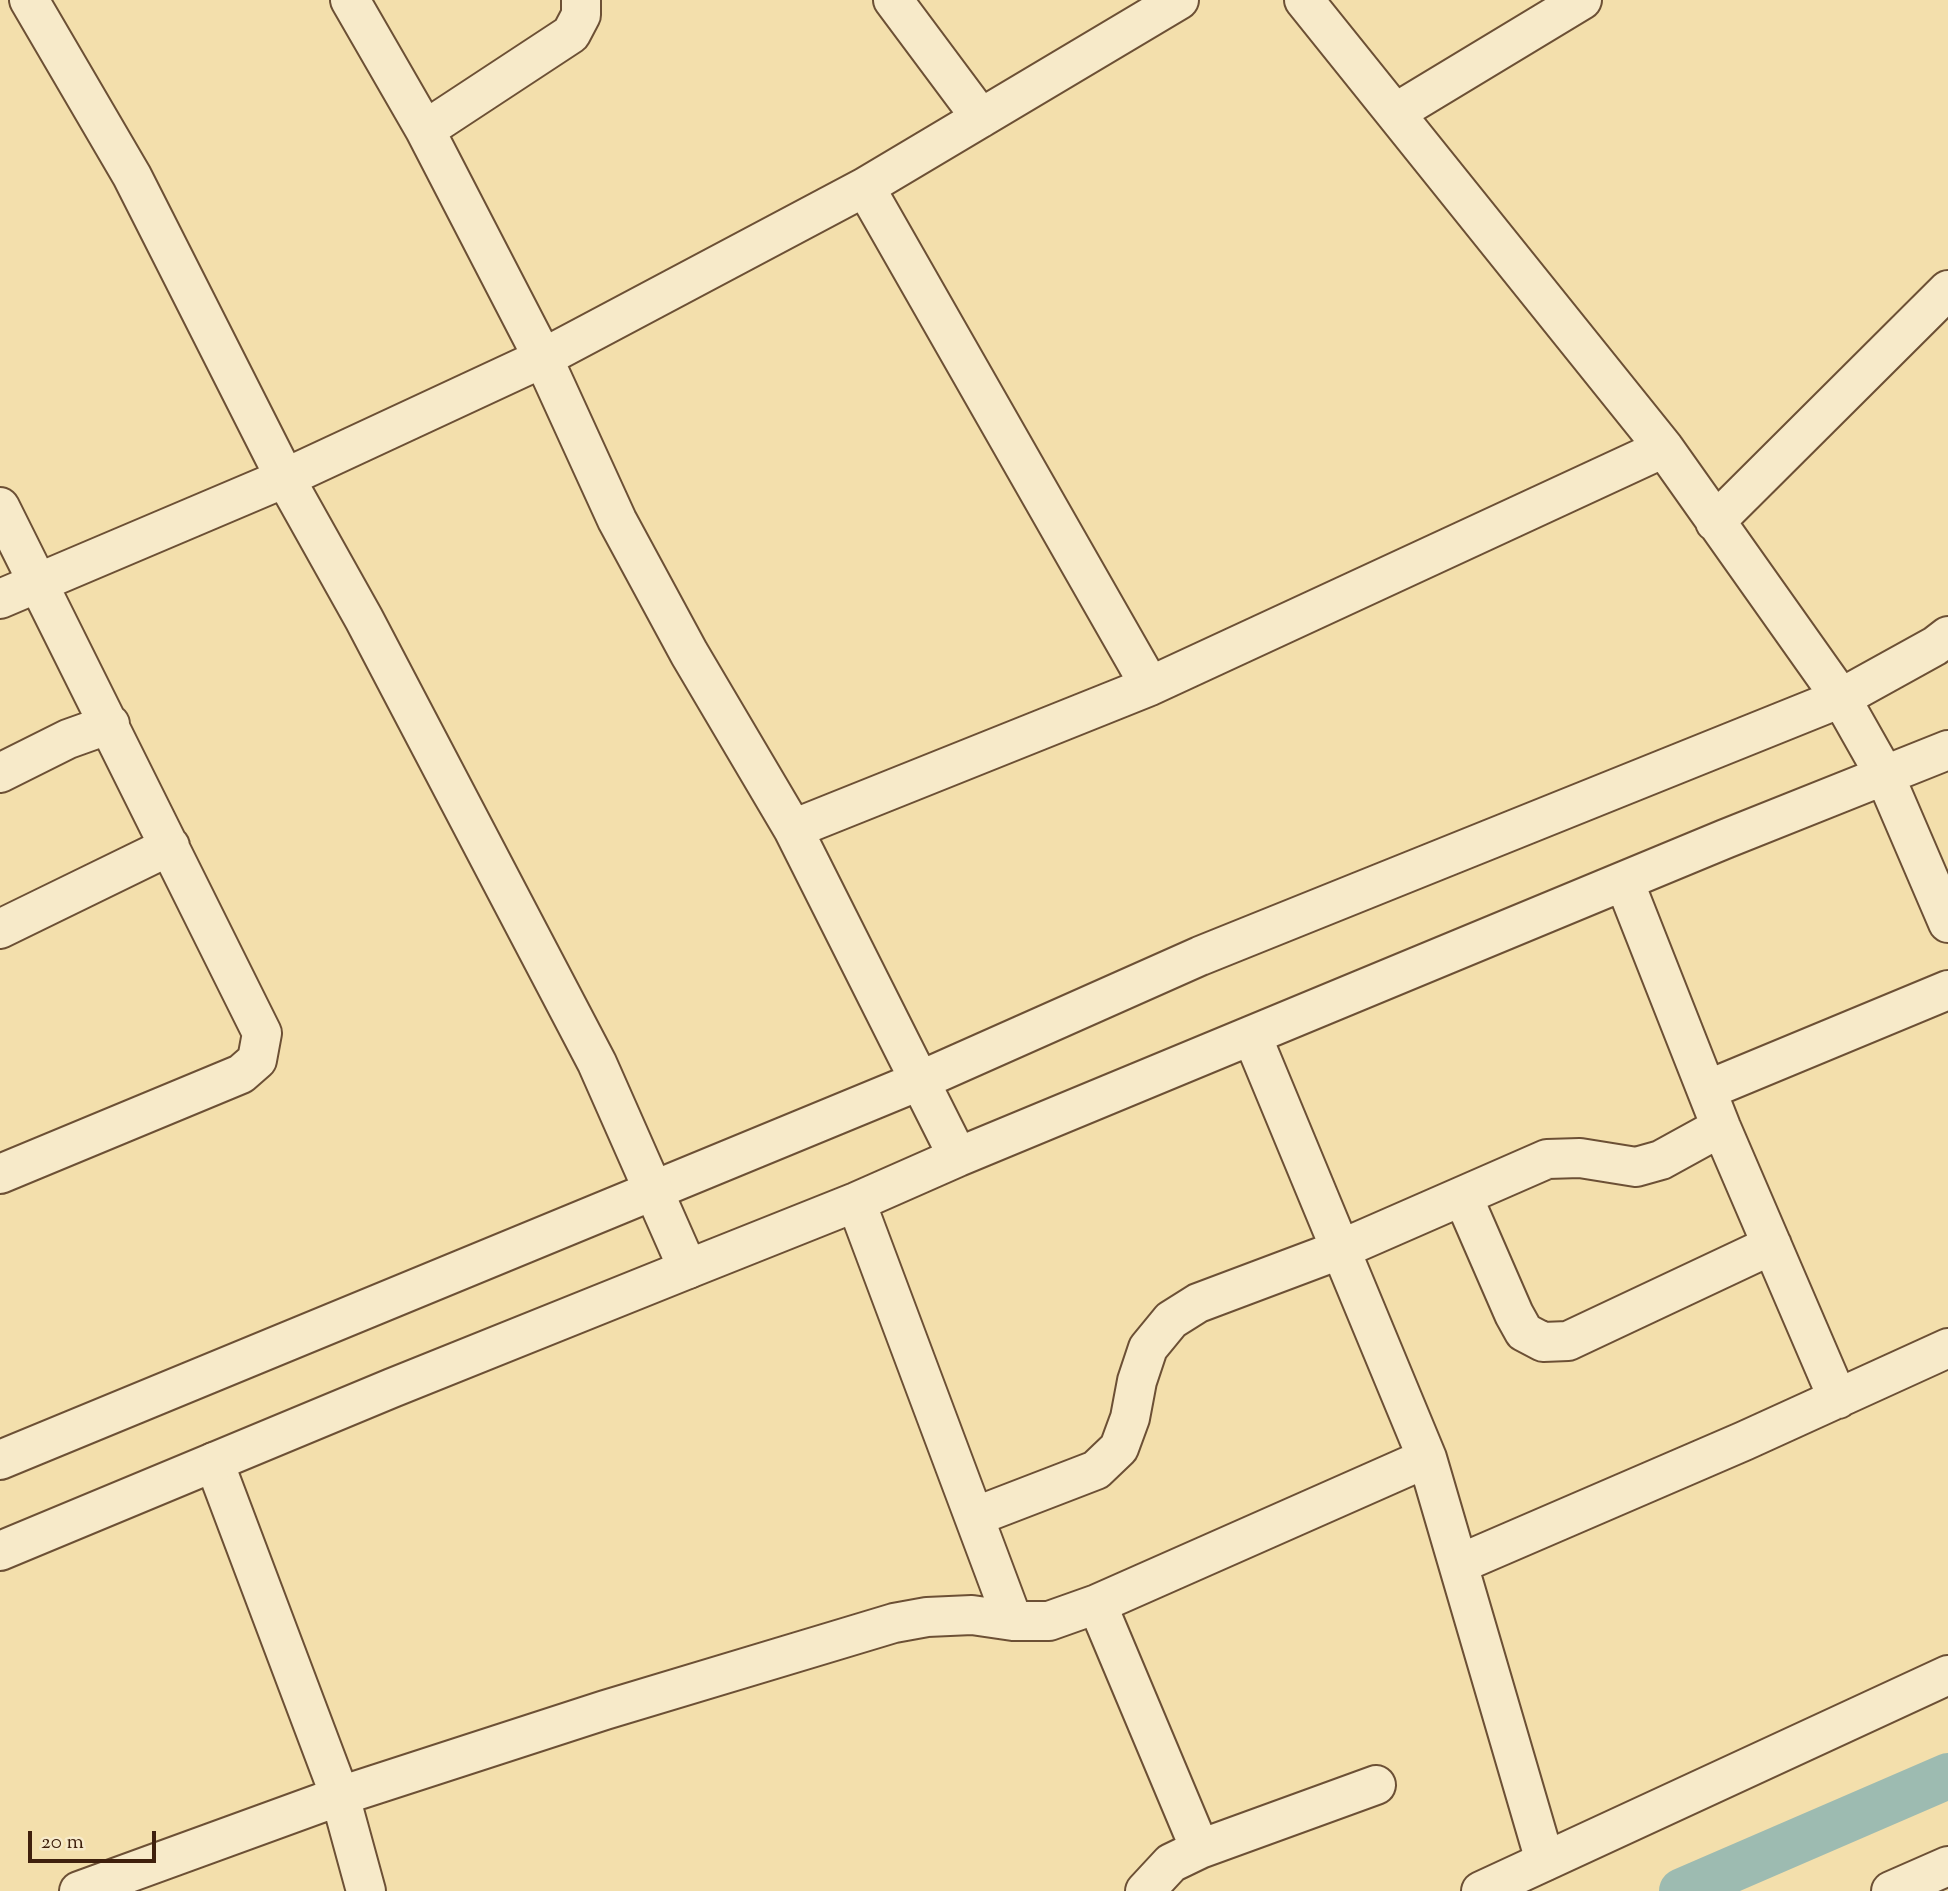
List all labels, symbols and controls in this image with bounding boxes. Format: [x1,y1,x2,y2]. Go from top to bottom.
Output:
scale bar [32,1818,159,1862]
text: 20 m [41,1828,84,1858]

